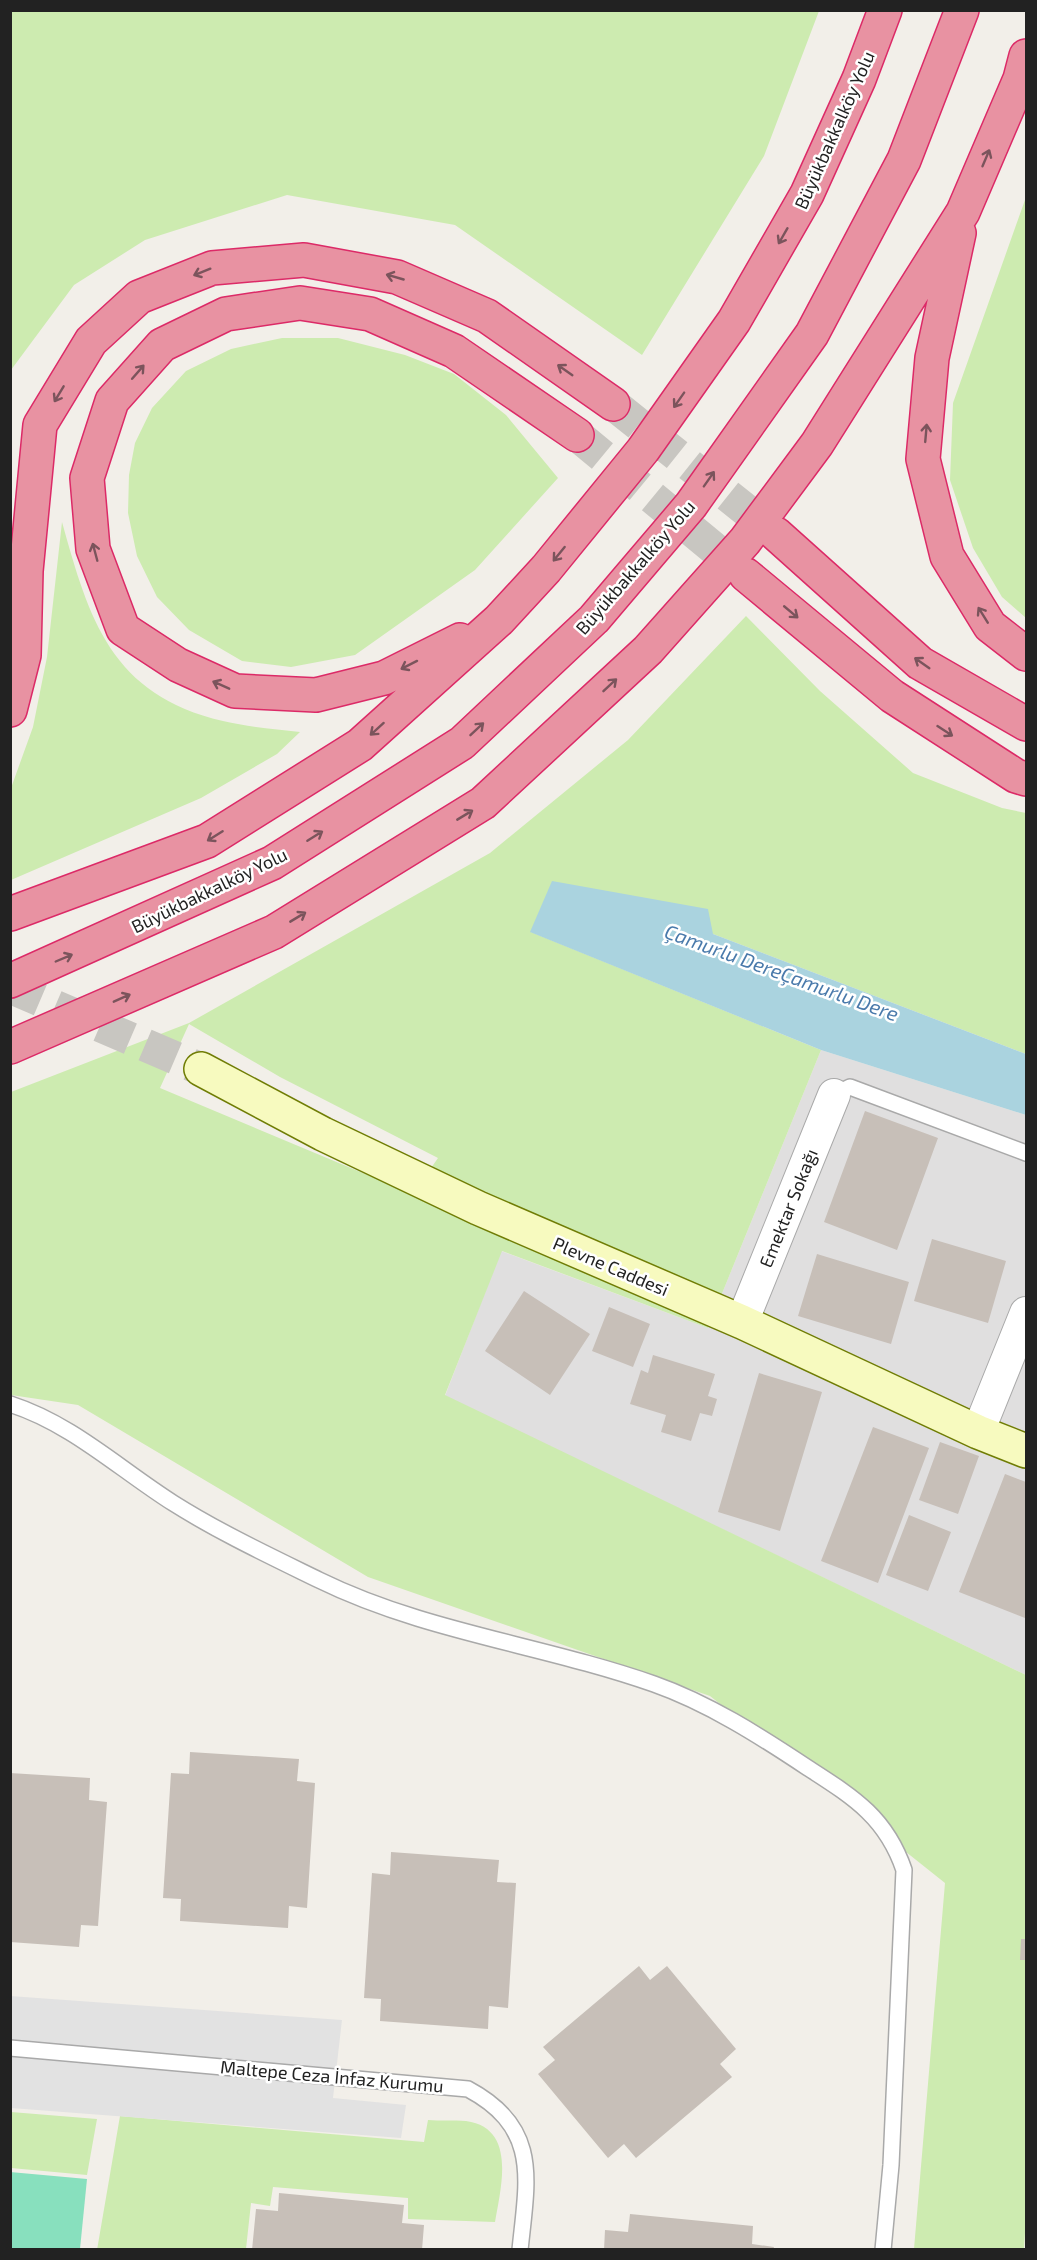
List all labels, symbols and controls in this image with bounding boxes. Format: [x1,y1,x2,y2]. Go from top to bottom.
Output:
street label: Büyükbakkalköy Yolu [789,48,879,212]
one-way arrow [981,149,992,168]
one-way arrow [777,227,789,244]
one-way arrow [194,267,212,278]
one-way arrow [386,271,405,282]
one-way arrow [131,364,145,379]
one-way arrow [557,364,573,376]
one-way arrow [53,385,65,402]
one-way arrow [673,391,685,407]
one-way arrow [921,424,932,444]
one-way arrow [703,471,715,487]
street label: Büyükbakkalköy Yolu [571,495,699,639]
one-way arrow [89,543,100,562]
one-way arrow [552,545,565,561]
one-way arrow [783,605,798,619]
one-way arrow [977,607,989,624]
one-way arrow [914,657,930,669]
one-way arrow [401,660,419,672]
one-way arrow [212,678,230,690]
one-way arrow [602,678,617,692]
one-way arrow [370,722,385,736]
one-way arrow [470,722,485,736]
one-way arrow [936,725,953,737]
one-way arrow [456,808,473,820]
one-way arrow [306,829,323,841]
one-way arrow [206,830,223,843]
street label: Büyükbakkalköy Yolu [128,843,290,937]
one-way arrow [289,910,306,922]
water label: Çamurlu DereÇamurlu Dere [661,918,902,1027]
one-way arrow [55,952,73,963]
one-way arrow [112,992,130,1003]
street label: Emektar Sokağı [754,1145,822,1271]
street label: Plevne Caddesi [550,1232,672,1300]
street label: Maltepe Ceza İnfaz Kurumu [219,2055,445,2097]

